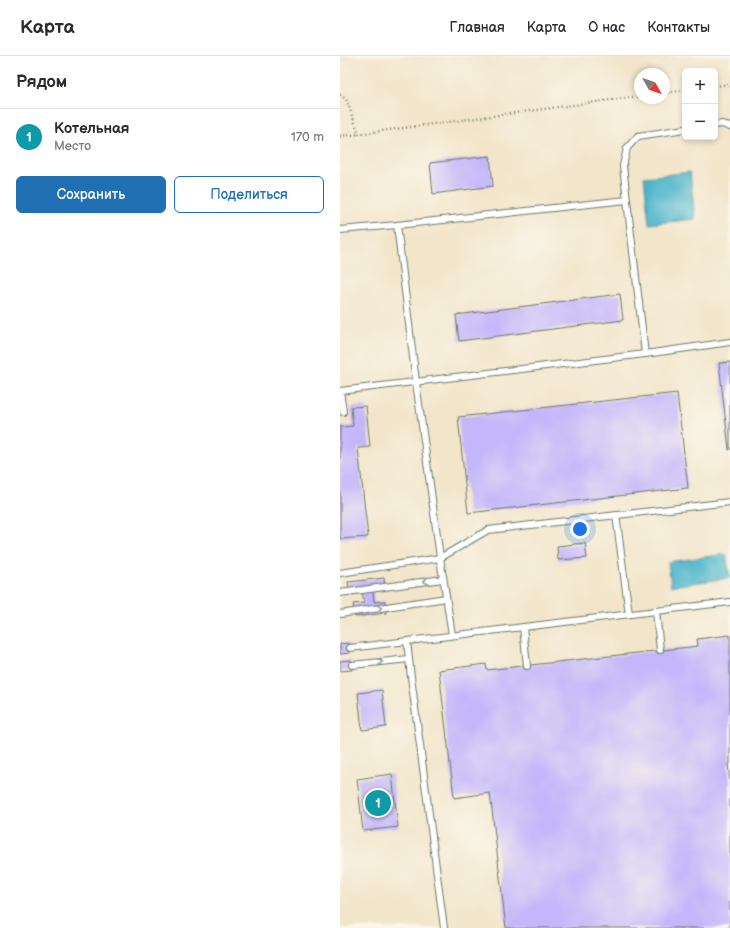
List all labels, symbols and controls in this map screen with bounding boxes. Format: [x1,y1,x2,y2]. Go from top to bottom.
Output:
text: Карта [20,16,74,39]
text: Главная [450,19,505,36]
text: Карта [527,19,566,36]
text: О нас [588,19,625,36]
text: Контакты [647,19,710,36]
north arrow [634,68,670,104]
map controls [682,68,718,140]
button: + [682,68,718,104]
text: Рядом [16,72,67,92]
button: − [682,104,718,140]
text: Котельная [54,119,129,138]
text: 1 [26,129,32,145]
text: 170 m [291,129,324,145]
text: Место [54,138,91,154]
button: Сохранить [16,176,166,213]
button: Поделиться [174,176,324,213]
your location [570,519,590,539]
one-way arrow [423,576,429,585]
one-way arrow [375,604,382,613]
one-way arrow [377,658,383,667]
pin: 1 [365,788,391,818]

